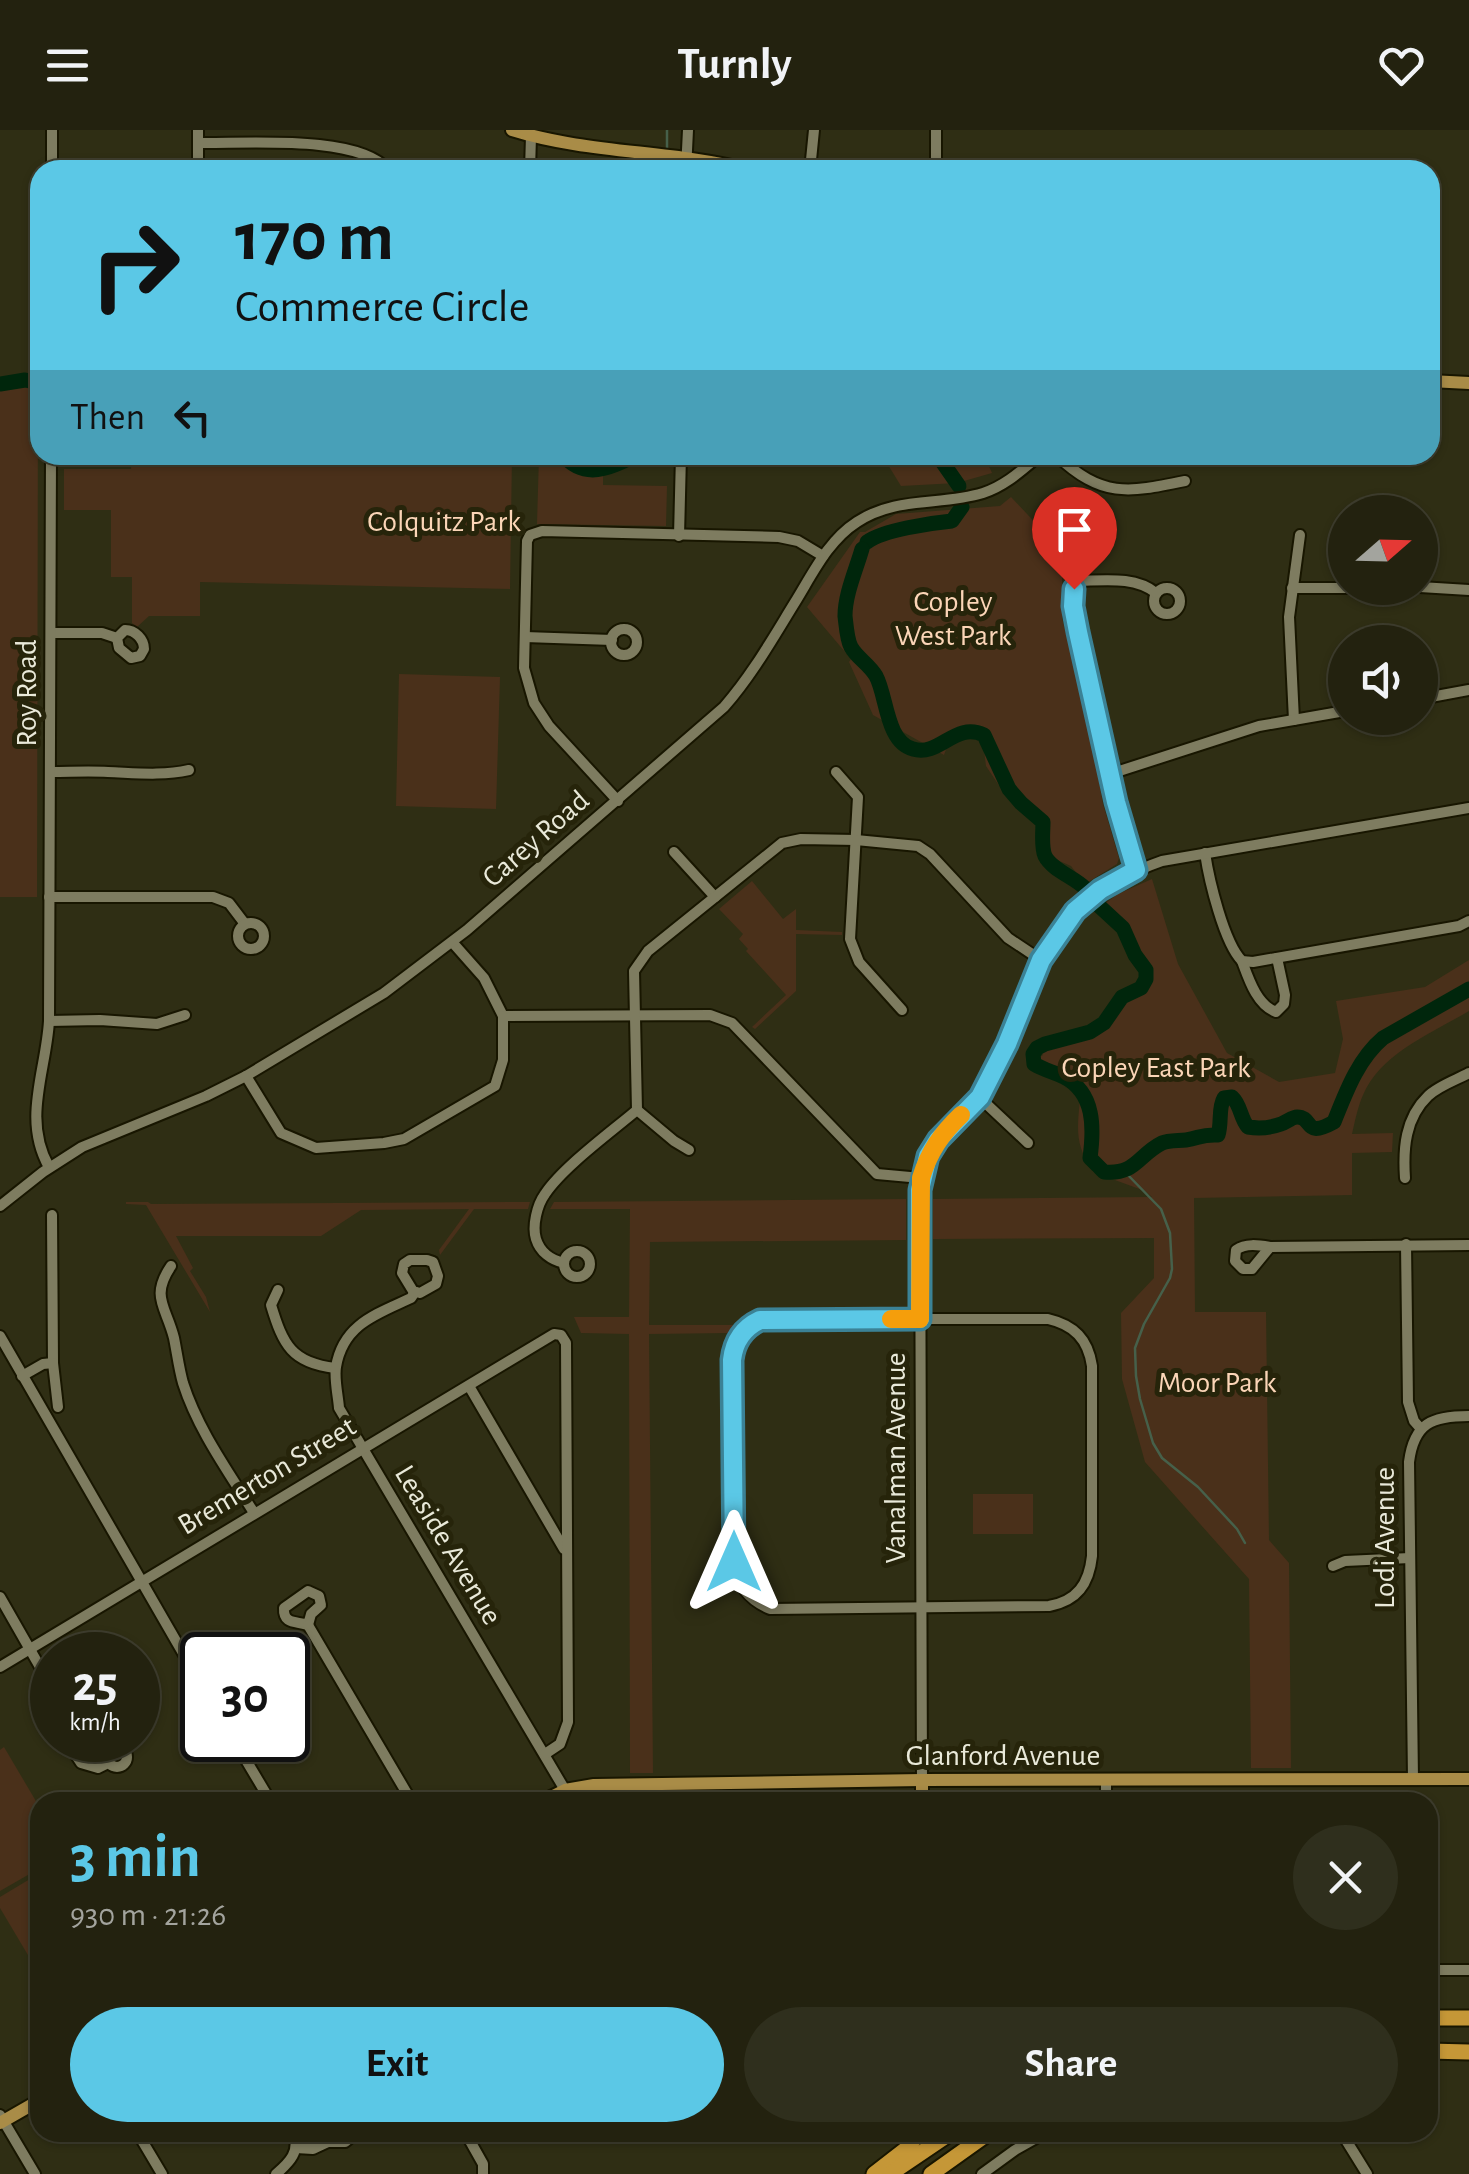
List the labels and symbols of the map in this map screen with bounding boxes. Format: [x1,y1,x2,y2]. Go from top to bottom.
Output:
pin [1032,487,1117,590]
north arrow [1328,495,1438,605]
park label: Colquitz Park [367,507,521,537]
park label: Copley West Park [895,587,1012,651]
street label: Roy Road [12,639,42,747]
street label: Carey Road [477,785,595,893]
park label: Copley East Park [1061,1053,1251,1083]
street label: Vanalman Avenue [881,1352,911,1564]
park label: Moor Park [1158,1368,1277,1398]
street label: Bremerton Street [173,1411,361,1541]
street label: Leaside Avenue [389,1460,507,1630]
street label: Lodi Avenue [1370,1467,1400,1609]
position arrow [682,1510,786,1614]
speed limit sign: 30 [180,1632,310,1762]
street label: Glanford Avenue [906,1741,1100,1771]

